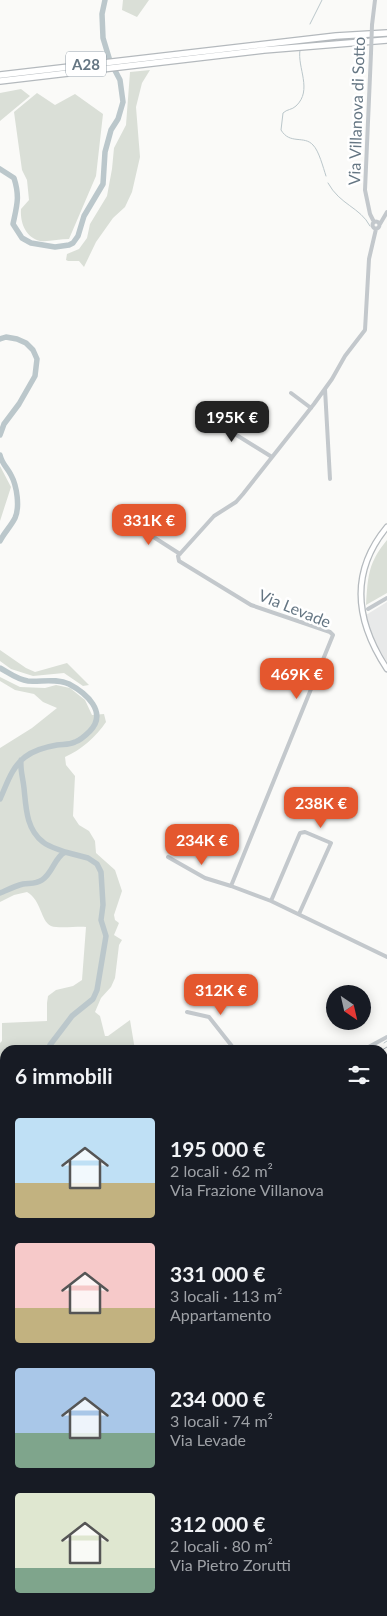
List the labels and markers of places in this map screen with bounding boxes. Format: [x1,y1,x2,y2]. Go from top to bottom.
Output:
pin: 195K € [191,400,273,443]
pin: 331K € [108,504,190,546]
pin: 469K € [256,658,338,700]
pin: 238K € [280,786,362,829]
pin: 234K € [161,824,243,866]
pin: 312K € [180,974,262,1016]

